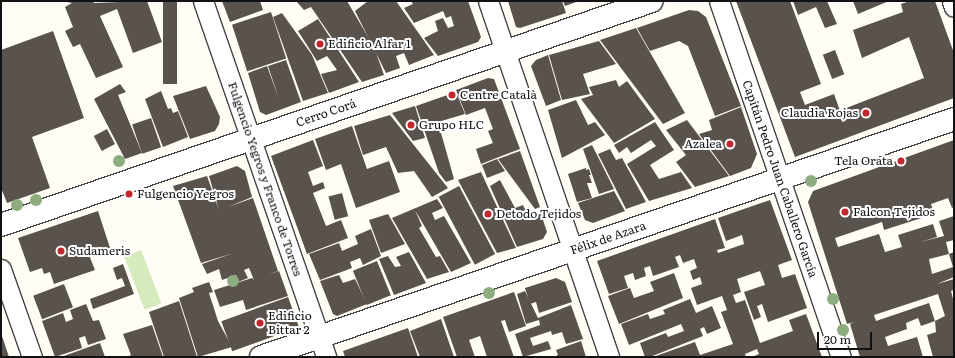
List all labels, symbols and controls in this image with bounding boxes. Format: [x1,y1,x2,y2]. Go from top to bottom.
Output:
place label: Edificio Alfar 1 [328,37,411,51]
marker: Edificio Alfar 1 [315,39,325,49]
street label: Capitán Pedro Juan Caballero García [739,78,821,280]
street label: Fulgencio Yegros y Franco de Torres [225,80,305,278]
place label: Centre Català [460,88,537,102]
marker: Centre Català [447,90,457,100]
street label: Cerro Corá [294,96,358,130]
place label: Claudia Rojas [781,106,858,120]
marker: Claudia Rojas [861,108,871,118]
place label: Grupo HLC [419,118,484,132]
marker: Grupo HLC [406,120,416,130]
place label: Azalea [684,137,722,151]
marker: Azalea [725,139,735,149]
place label: Tela Orata [834,154,893,168]
marker: Tela Orata [896,156,906,166]
place label: Fulgencio Yegros [137,187,234,201]
marker: Fulgencio Yegros [124,189,134,199]
place label: Falcon Tejidos [853,205,935,219]
place label: Detodo Tejidos [496,207,581,221]
marker: Falcon Tejidos [840,207,850,217]
marker: Detodo Tejidos [483,209,493,219]
street label: Félix de Azara [568,218,648,258]
place label: Sudameris [69,244,130,258]
marker: Sudameris [56,246,66,256]
place label: Edificio Bittar 2 [268,309,312,337]
marker: Edificio Bittar 2 [255,318,265,328]
scale bar [819,324,874,350]
text: 20 m [824,330,851,348]

